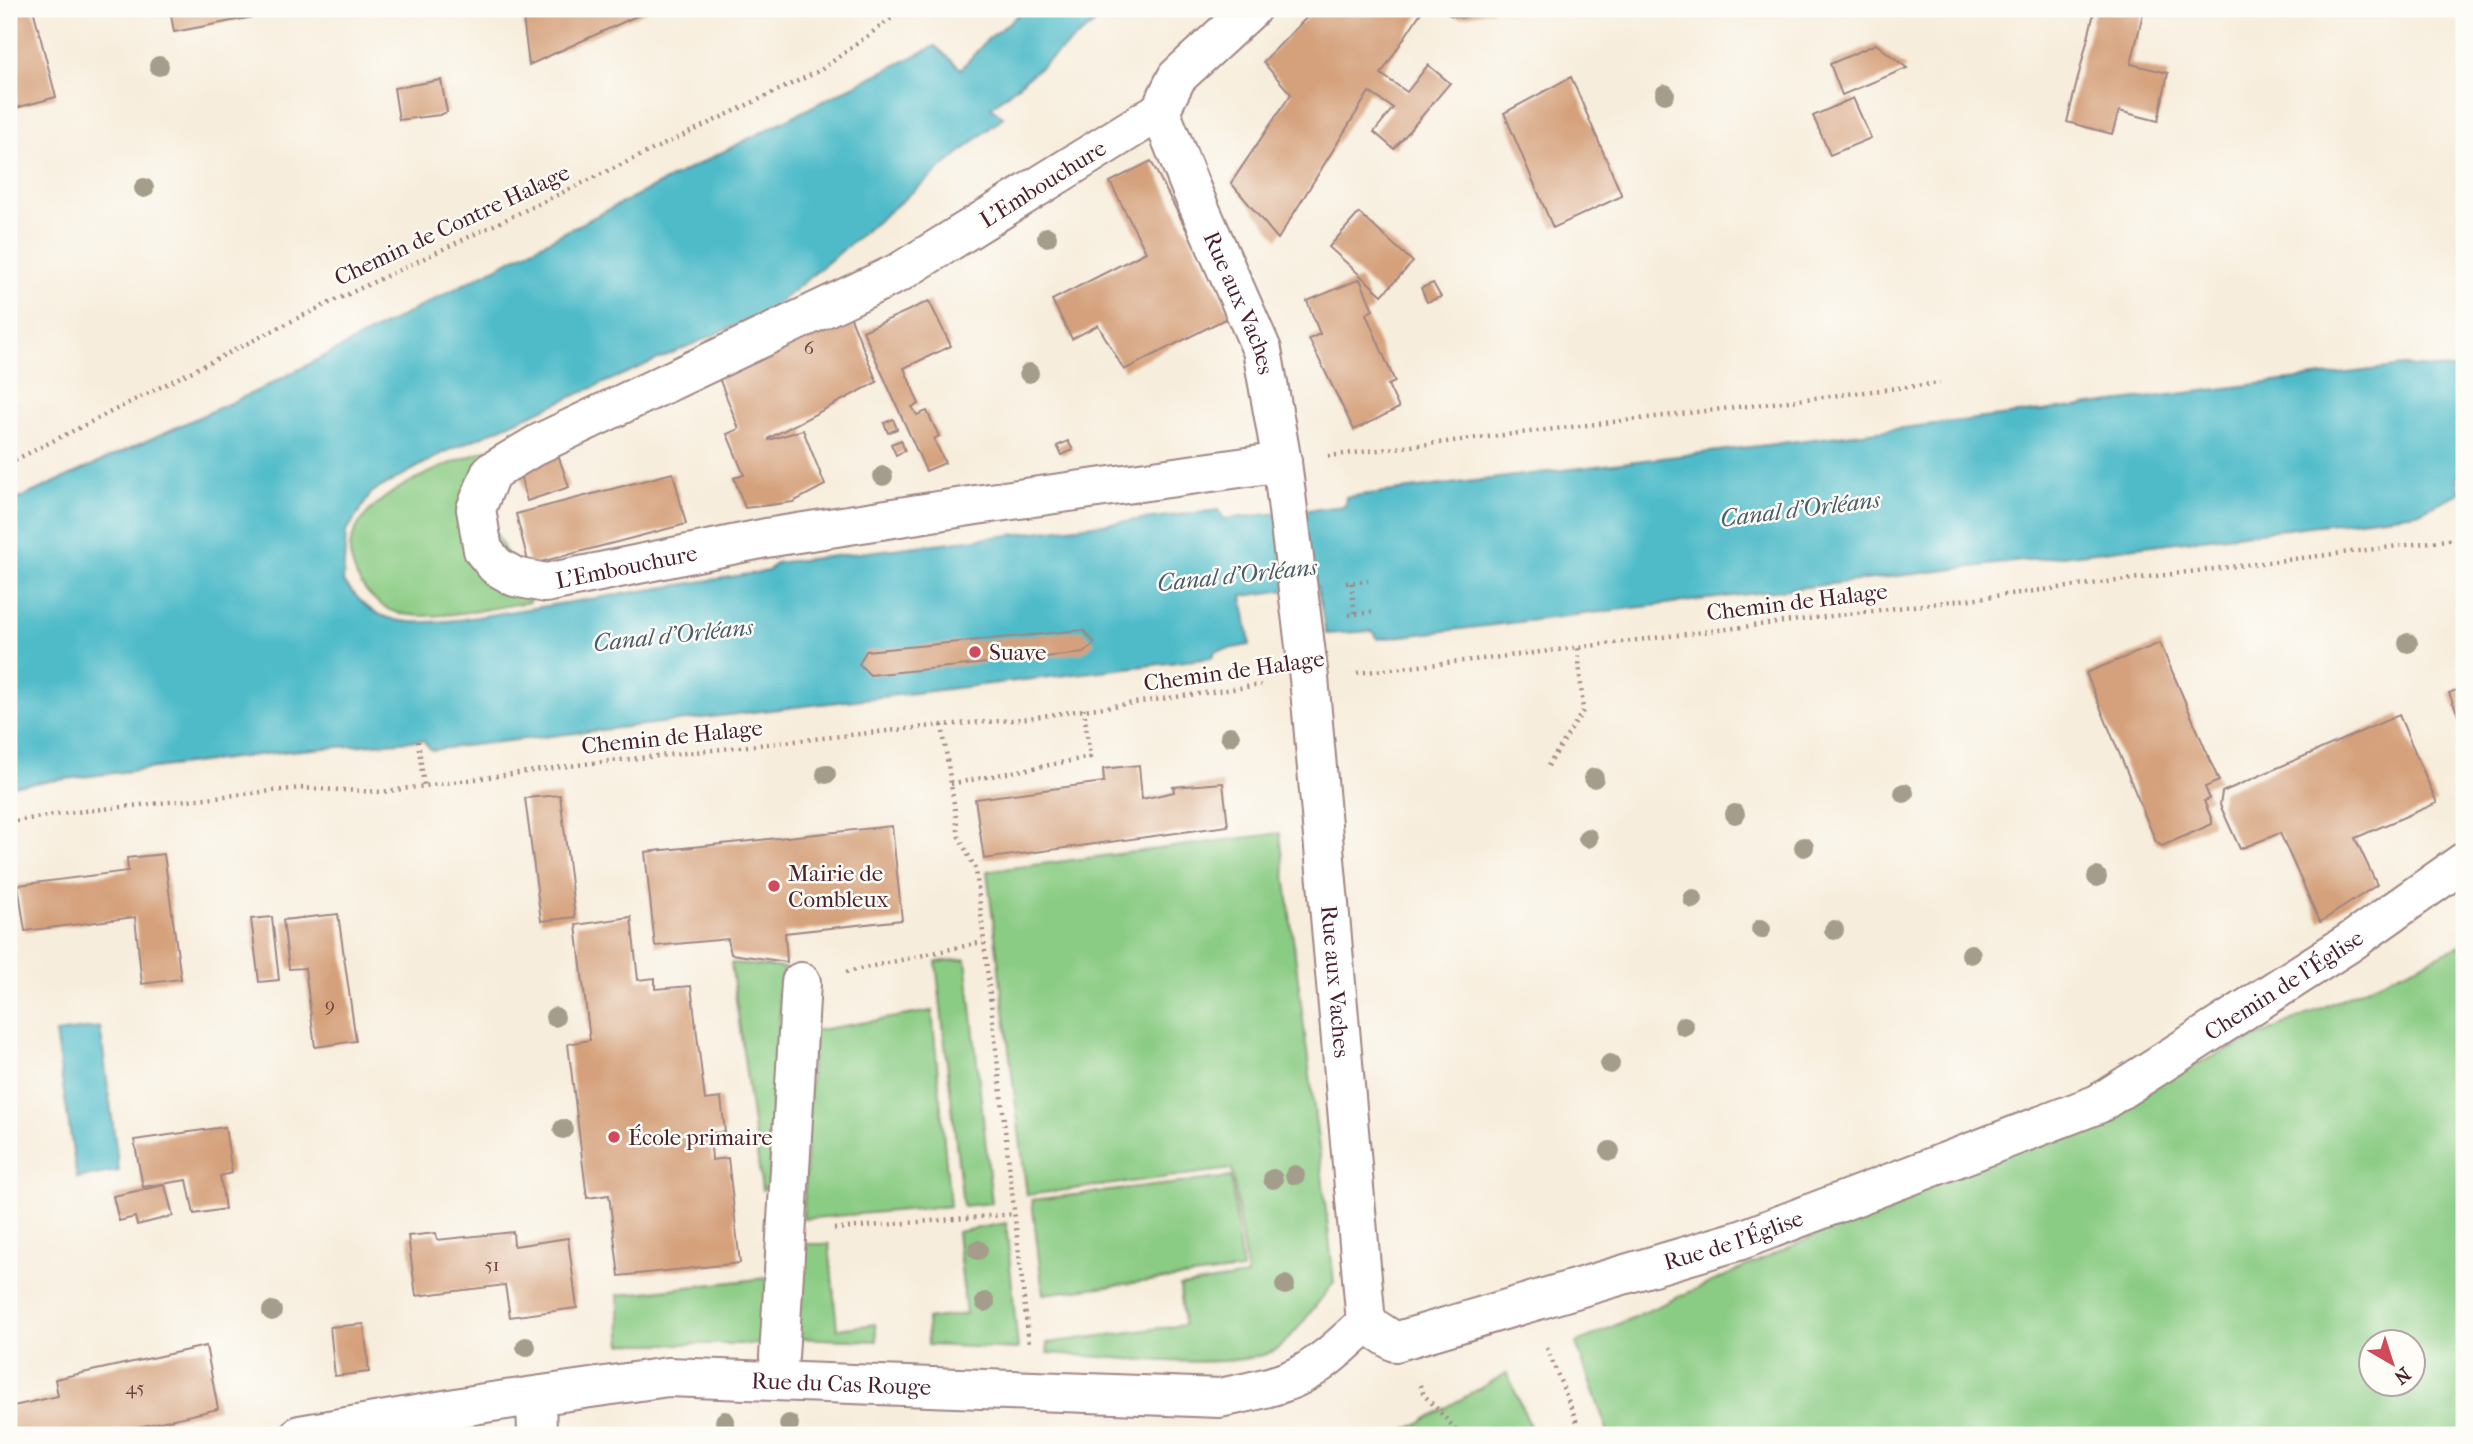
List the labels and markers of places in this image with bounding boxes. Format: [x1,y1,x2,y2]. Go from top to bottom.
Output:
place label: Suave [989,639,1046,666]
marker: Suave [967,644,983,660]
place label: Mairie de Combleux [788,860,888,913]
marker: Mairie de Combleux [766,878,782,894]
place label: École primaire [628,1124,773,1151]
marker: École primaire [606,1129,622,1145]

